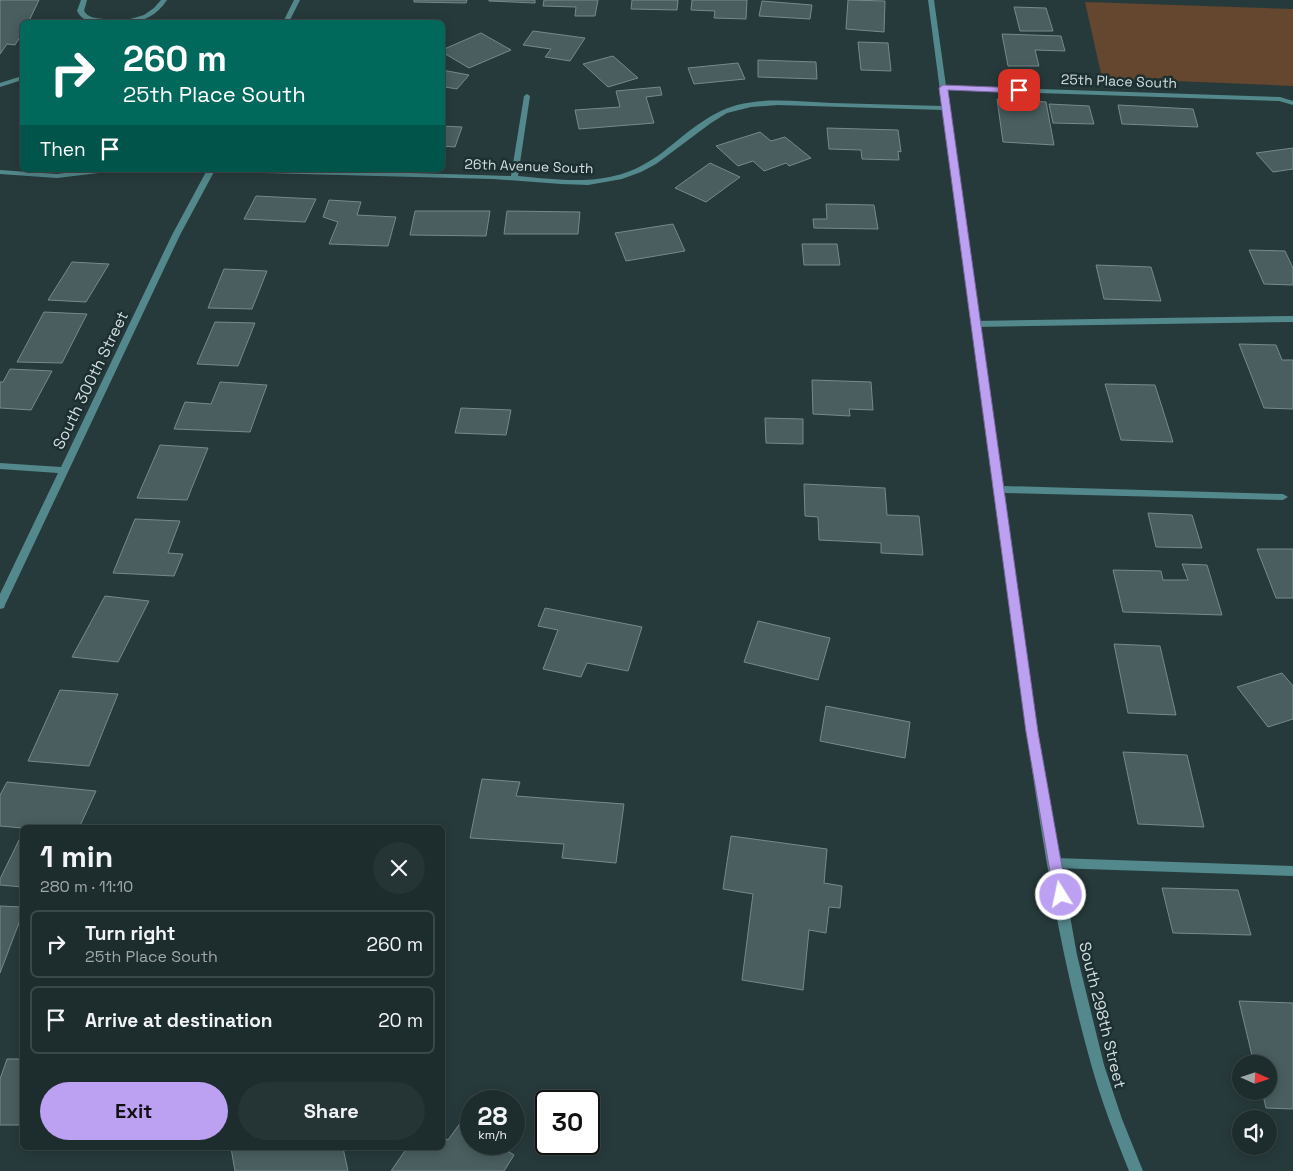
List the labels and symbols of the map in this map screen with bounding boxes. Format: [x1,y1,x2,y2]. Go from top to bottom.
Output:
pin [998,69,1040,111]
street label: 25th Place South [1061,70,1177,92]
street label: 26th Avenue South [464,155,594,177]
street label: South 300th Street [48,308,133,453]
position arrow [1034,868,1086,920]
street label: South 298th Street [1074,940,1131,1091]
north arrow [1232,1055,1278,1100]
speed limit sign: 30 [535,1090,600,1155]

